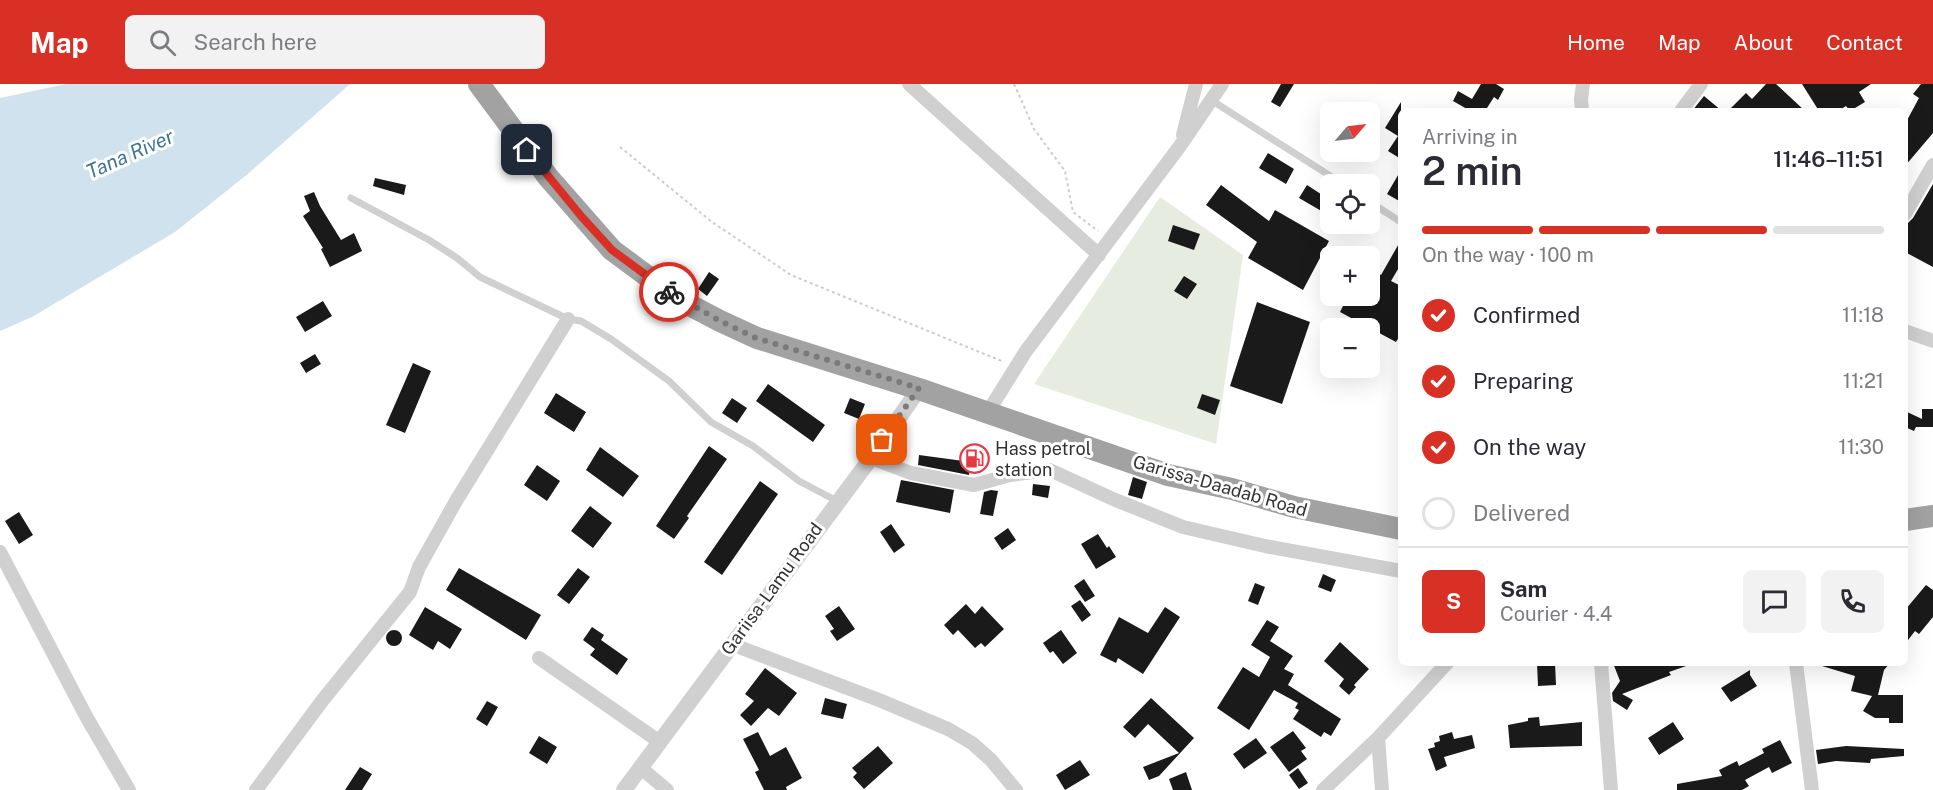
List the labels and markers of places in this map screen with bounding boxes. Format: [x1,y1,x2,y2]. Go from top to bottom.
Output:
pin [501,124,552,175]
pin [856,414,907,465]
place label: Hass petrol station [995,438,1091,480]
fuel station icon: Hass petrol station [958,443,990,475]

